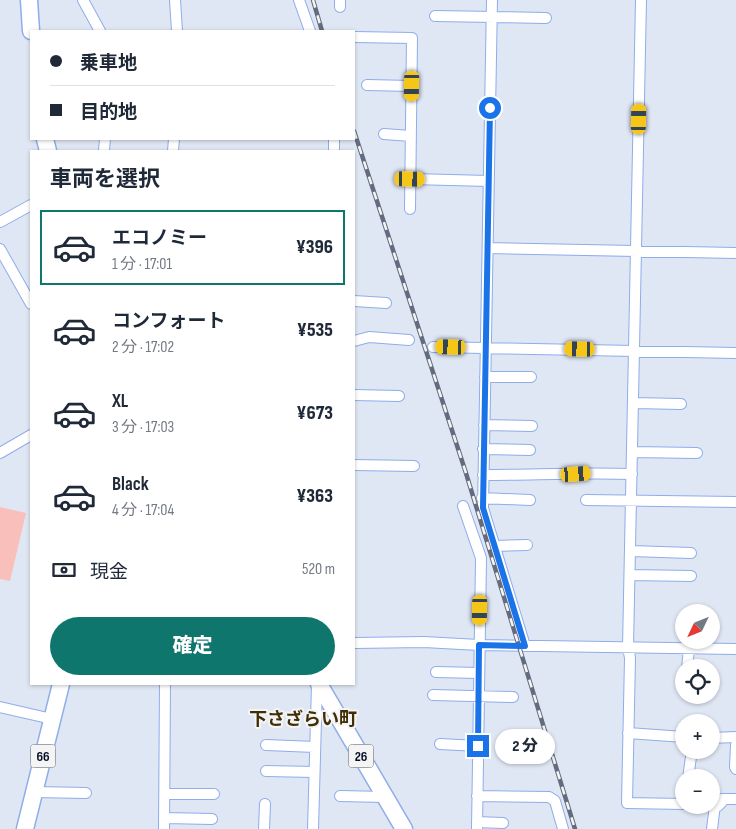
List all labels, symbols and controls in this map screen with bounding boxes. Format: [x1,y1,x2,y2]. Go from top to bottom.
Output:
text: 乗車地 [80,52,137,75]
car [404,71,419,101]
route start [479,97,501,119]
text: 目的地 [80,101,137,124]
car [631,104,646,134]
text: 車両を選択 [50,166,160,193]
car [394,171,425,187]
icon: car [52,225,97,270]
text: エコノミー [112,227,207,250]
text: ¥396 [296,236,333,259]
text: 1 分 · 17:01 [112,255,172,274]
icon: car [52,308,97,353]
text: コンフォート [112,310,225,333]
text: ¥535 [297,319,333,342]
text: 2 分 · 17:02 [112,338,174,357]
car [435,339,466,355]
car [564,341,595,357]
text: XL [112,390,128,413]
icon: car [52,391,97,436]
text: ¥673 [297,402,333,425]
text: 3 分 · 17:03 [112,418,174,437]
car [560,465,591,483]
text: Black [112,473,149,496]
icon: car [52,474,97,519]
text: ¥363 [296,485,333,508]
text: 4 分 · 17:04 [112,501,174,520]
icon: cash [50,556,78,584]
text: 520 m [302,560,335,579]
text: 現金 [90,561,128,584]
car [472,595,487,625]
north arrow [675,604,720,649]
map controls [675,604,720,814]
button: 確定 [50,617,335,675]
button: locate [675,659,720,704]
district label: 下さざらい町 [249,709,357,730]
button: + [675,714,720,759]
callout: 2 分 [496,728,556,764]
route end [467,735,489,757]
text: 2 分 [512,737,538,756]
road number: 66 [30,744,56,768]
road number: 26 [348,744,374,768]
button: − [675,769,720,814]

